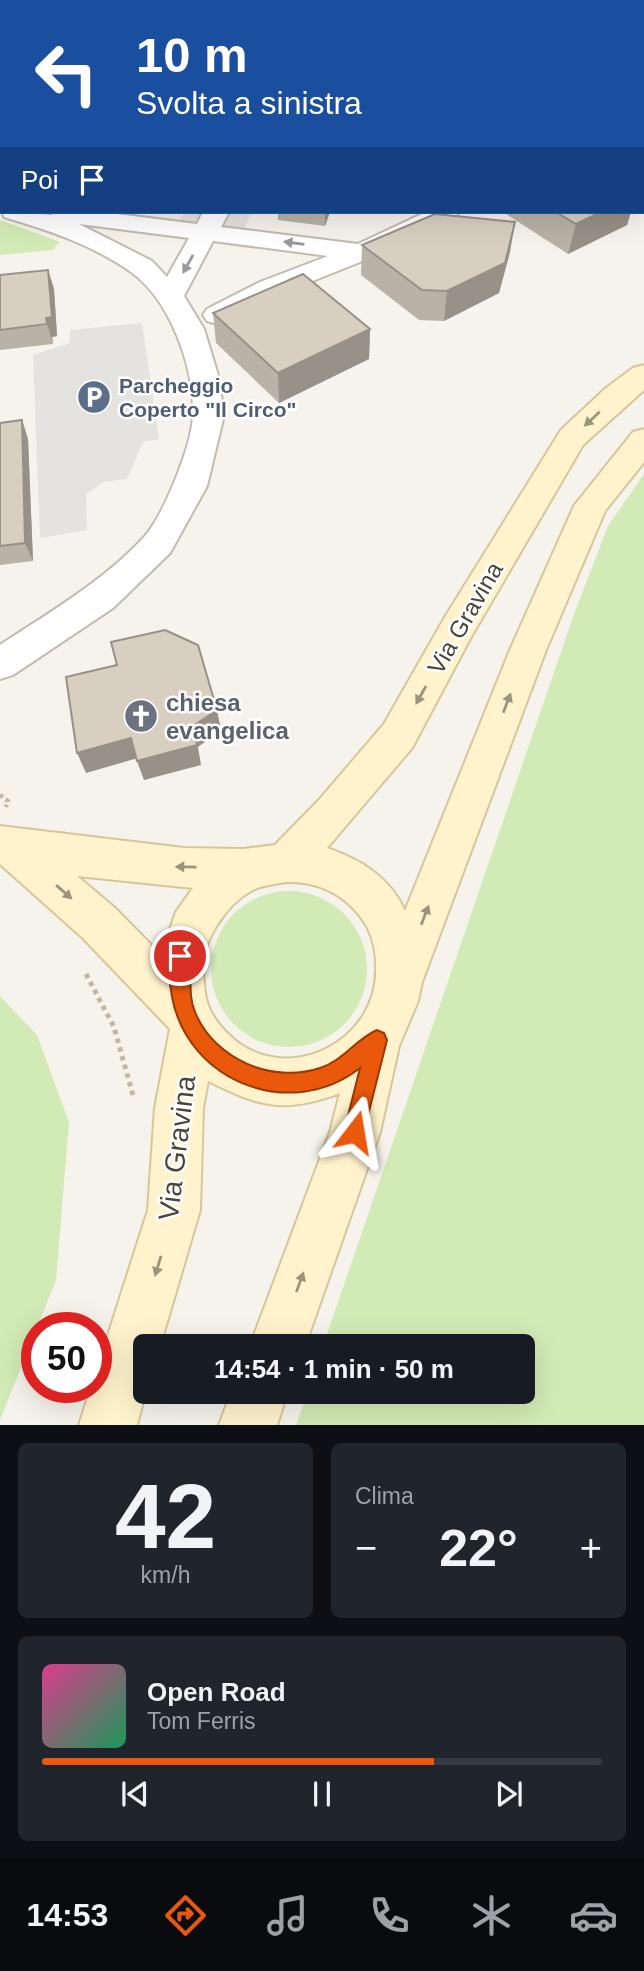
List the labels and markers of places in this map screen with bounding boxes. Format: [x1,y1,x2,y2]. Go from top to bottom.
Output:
place label: Parcheggio Coperto "Il Circo" [119,374,296,421]
parking icon: Parcheggio Coperto "Il Circo" [75,378,113,416]
place label: chiesa evangelica [166,689,289,744]
church icon: chiesa evangelica [122,697,160,735]
pin [150,926,210,986]

